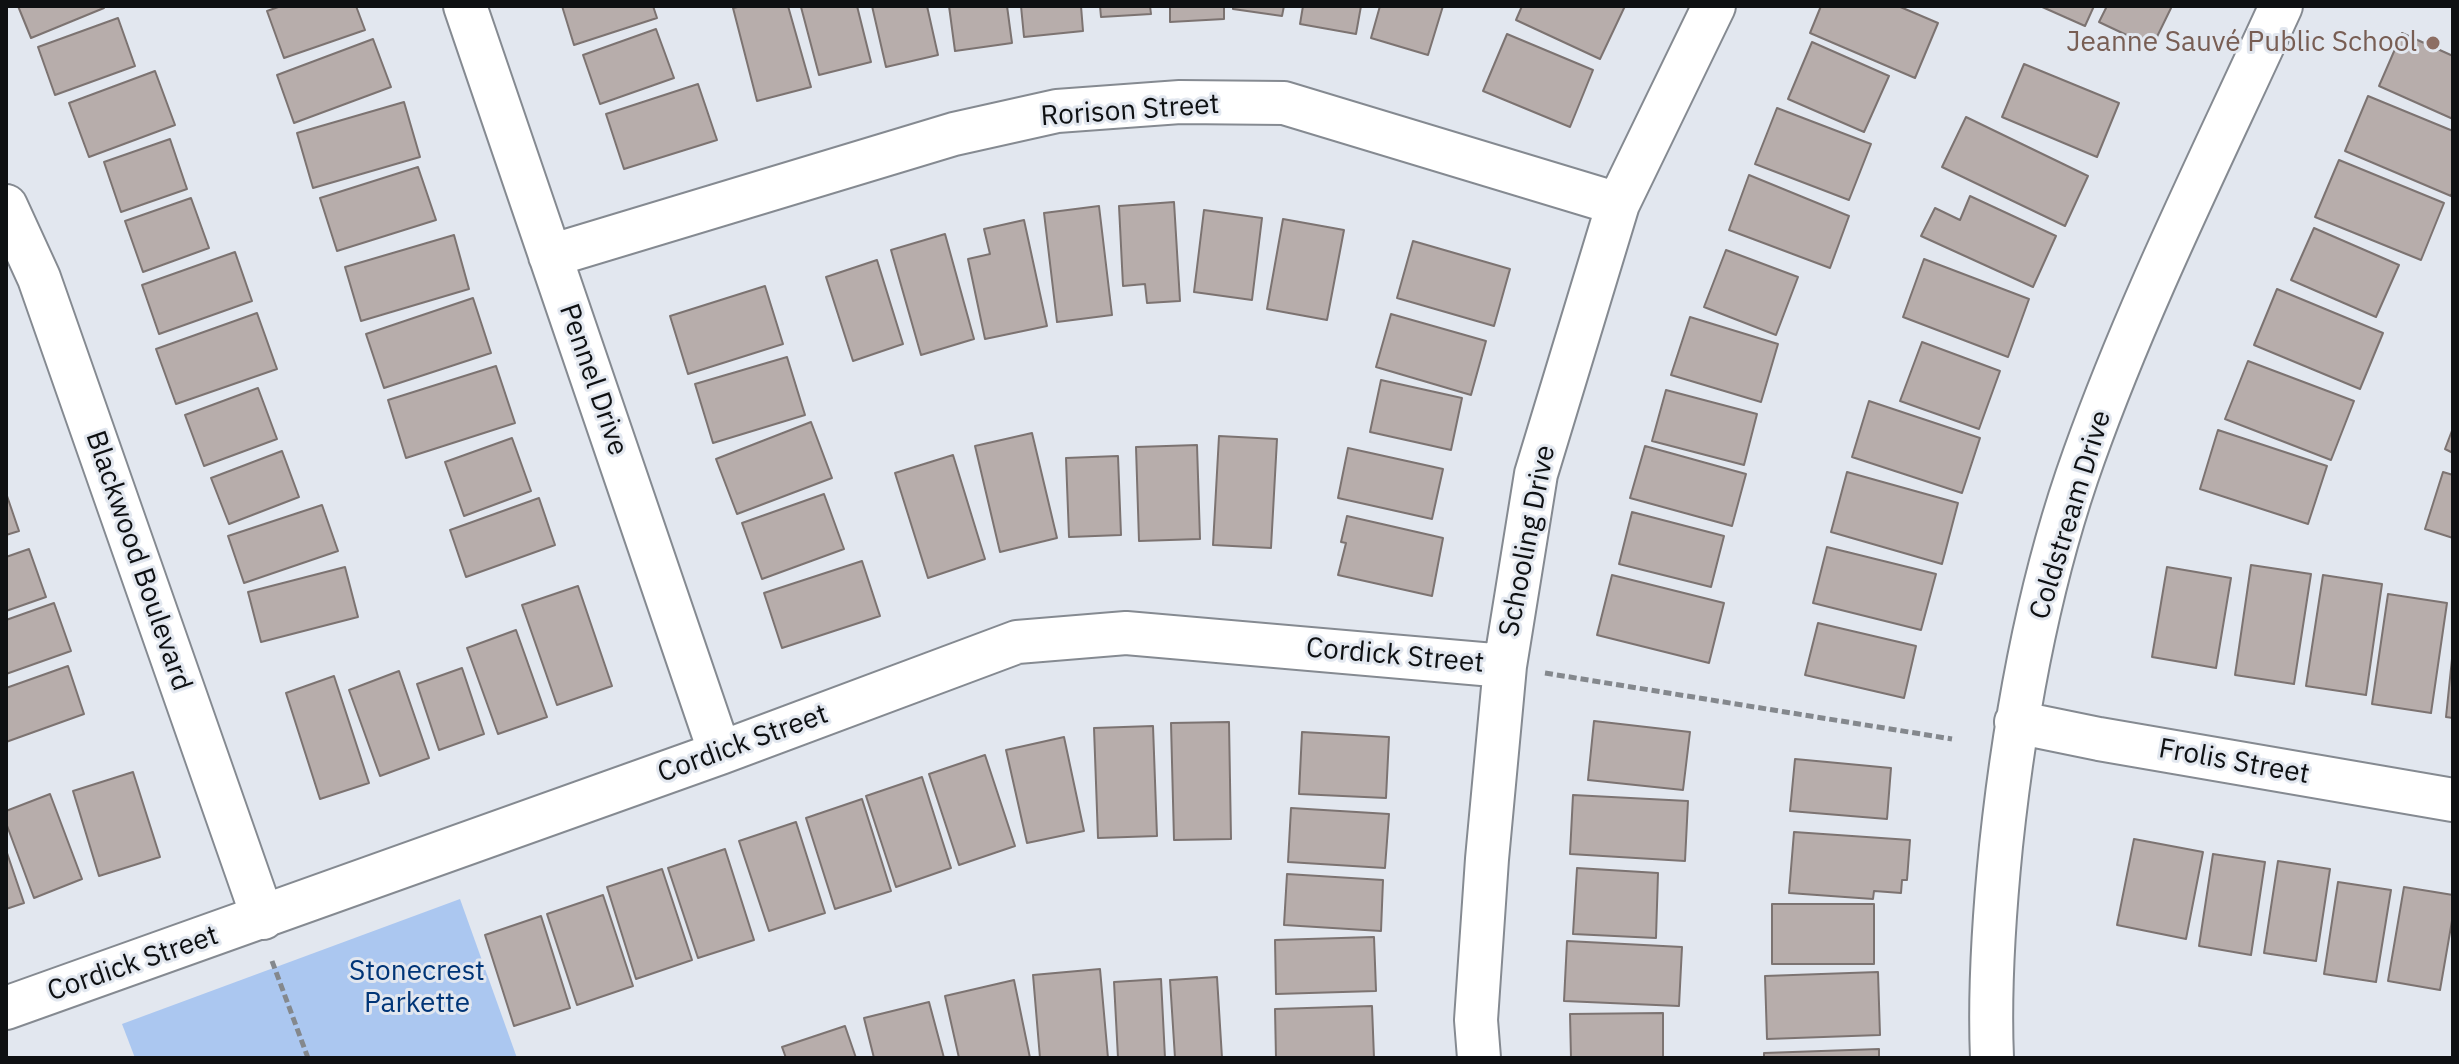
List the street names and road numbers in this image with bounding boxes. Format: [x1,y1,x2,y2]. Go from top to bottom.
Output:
street label: Rorison Street [1040,88,1220,134]
street label: Pennel Drive [551,300,635,460]
street label: Coldstream Drive [2023,406,2119,624]
street label: Blackwood Boulevard [78,427,198,695]
street label: Schooling Drive [1493,442,1563,640]
street label: Cordick Street [1305,631,1485,681]
street label: Cordick Street [653,698,833,790]
street label: Frolis Street [2156,732,2312,792]
street label: Cordick Street [43,919,223,1009]

